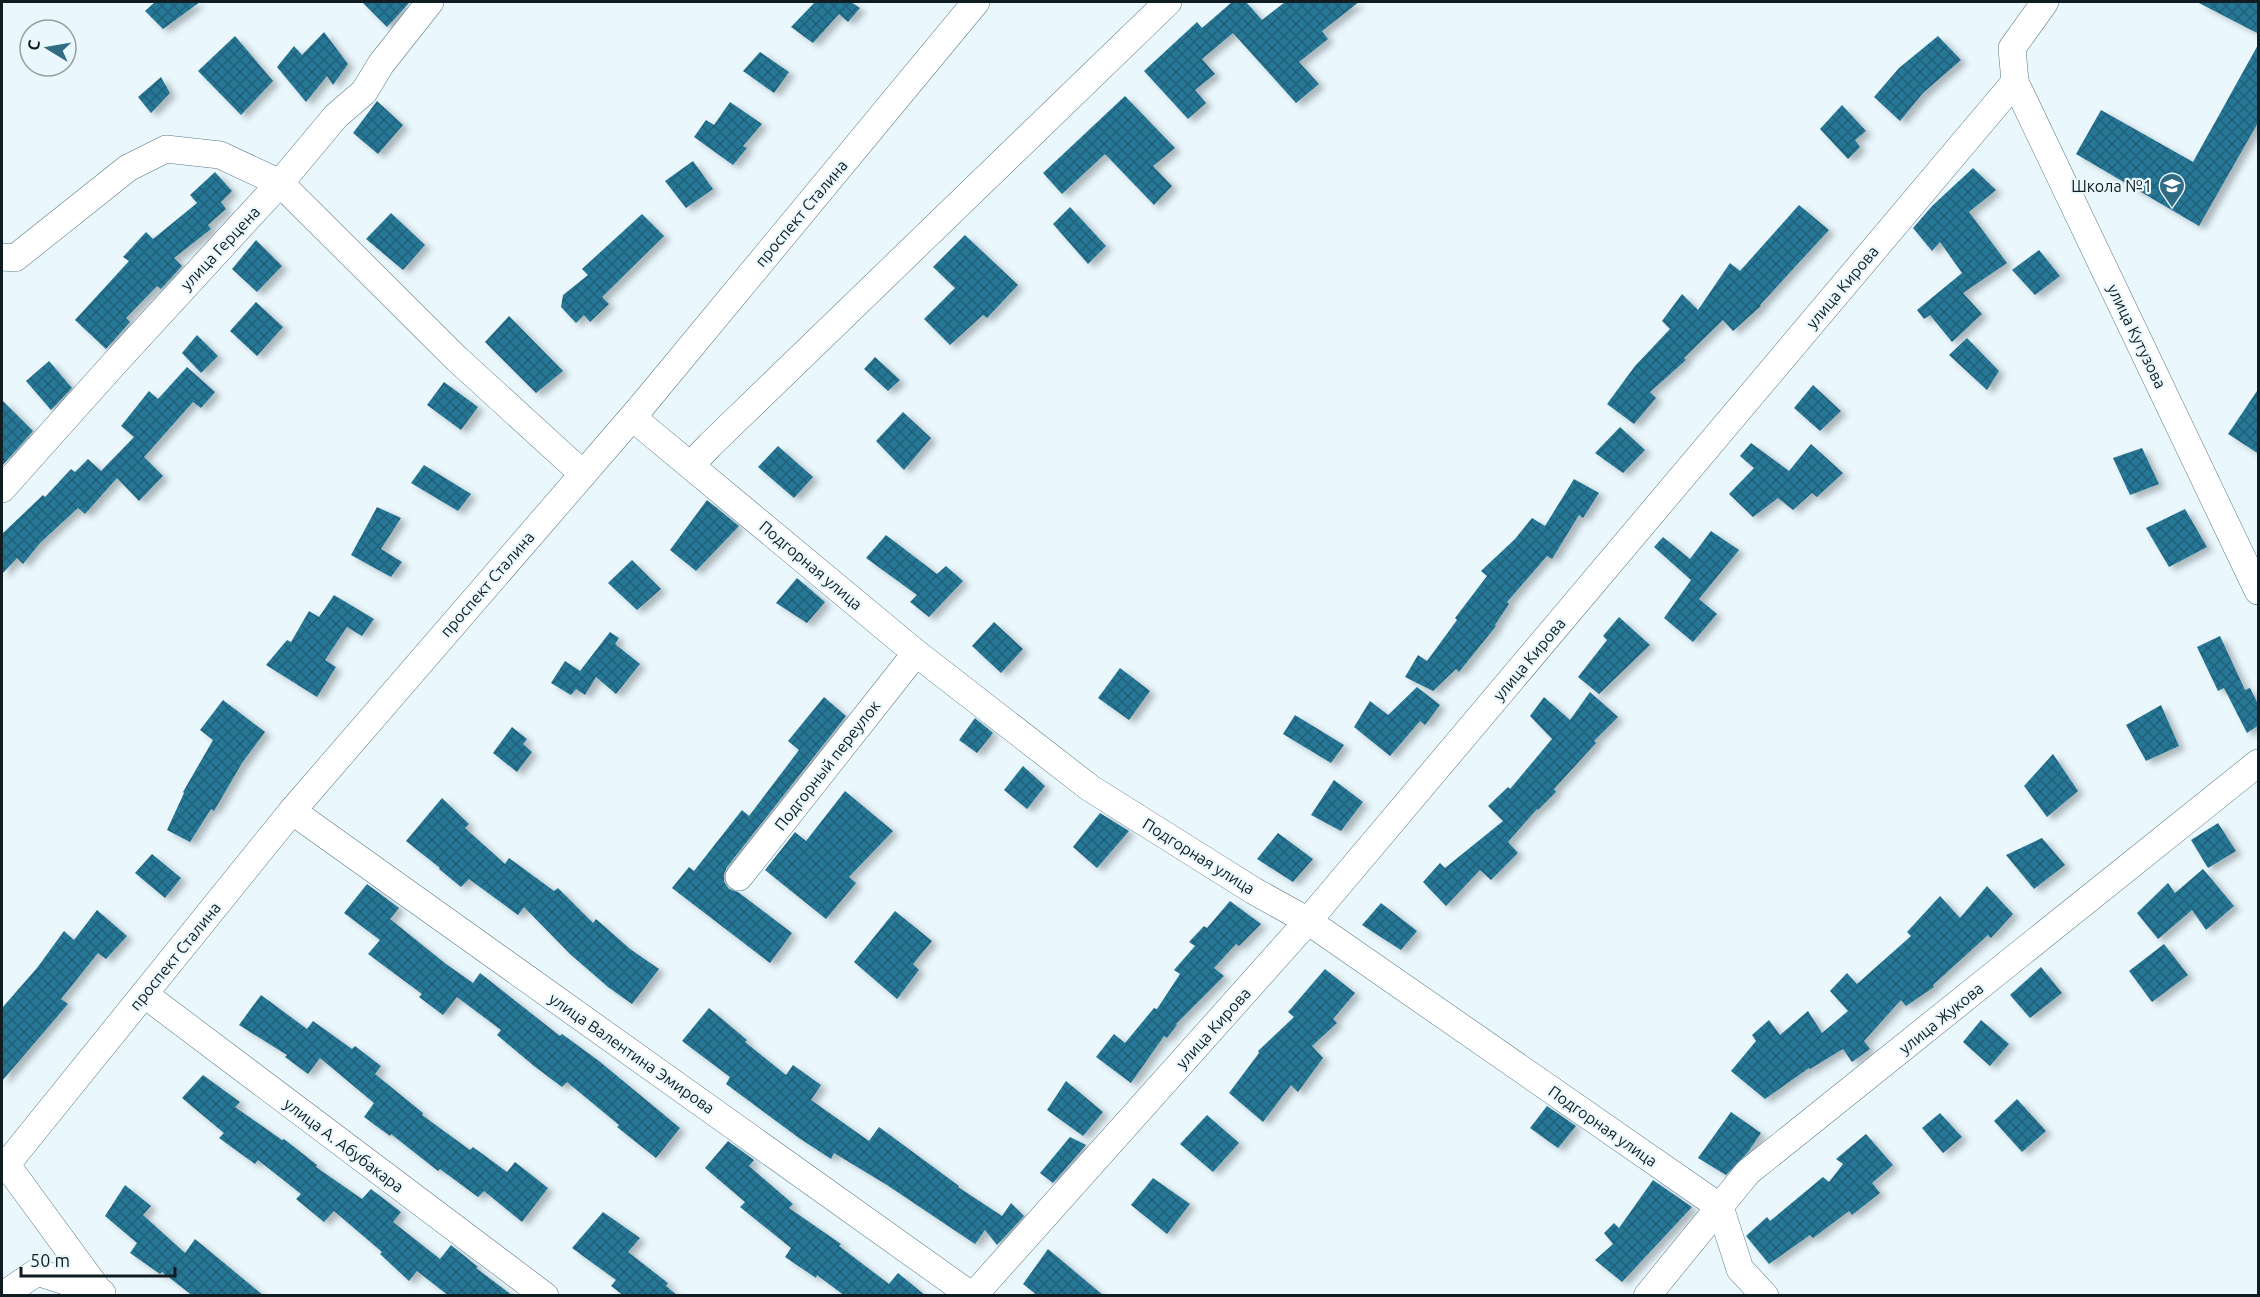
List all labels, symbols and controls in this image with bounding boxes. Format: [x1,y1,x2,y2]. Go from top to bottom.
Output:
north arrow [18,18,78,78]
text: С [23,38,43,52]
street label: проспект Сталина [751,156,851,270]
school or university icon: Школа №1 [2157,171,2187,209]
place label: Школа №1 [2071,177,2152,195]
street label: улица Герцена [177,202,263,294]
street label: улица Кирова [1802,242,1882,332]
street label: улица Кутузова [2104,281,2170,391]
street label: Подгорная улица [756,517,866,613]
street label: проспект Сталина [436,528,538,640]
street label: улица Кирова [1489,614,1569,704]
street label: Подгорный переулок [771,696,883,834]
street label: Подгорная улица [1140,814,1258,898]
street label: проспект Сталина [126,898,224,1014]
street label: улица Жукова [1895,979,1987,1057]
street label: улица Кирова [1172,984,1254,1072]
street label: улица Валентина Эмирова [546,989,718,1117]
street label: Подгорная улица [1545,1082,1661,1170]
street label: улица А. Абубакара [281,1094,407,1196]
scale bar [21,1240,176,1278]
text: 50 m [30,1250,70,1270]

